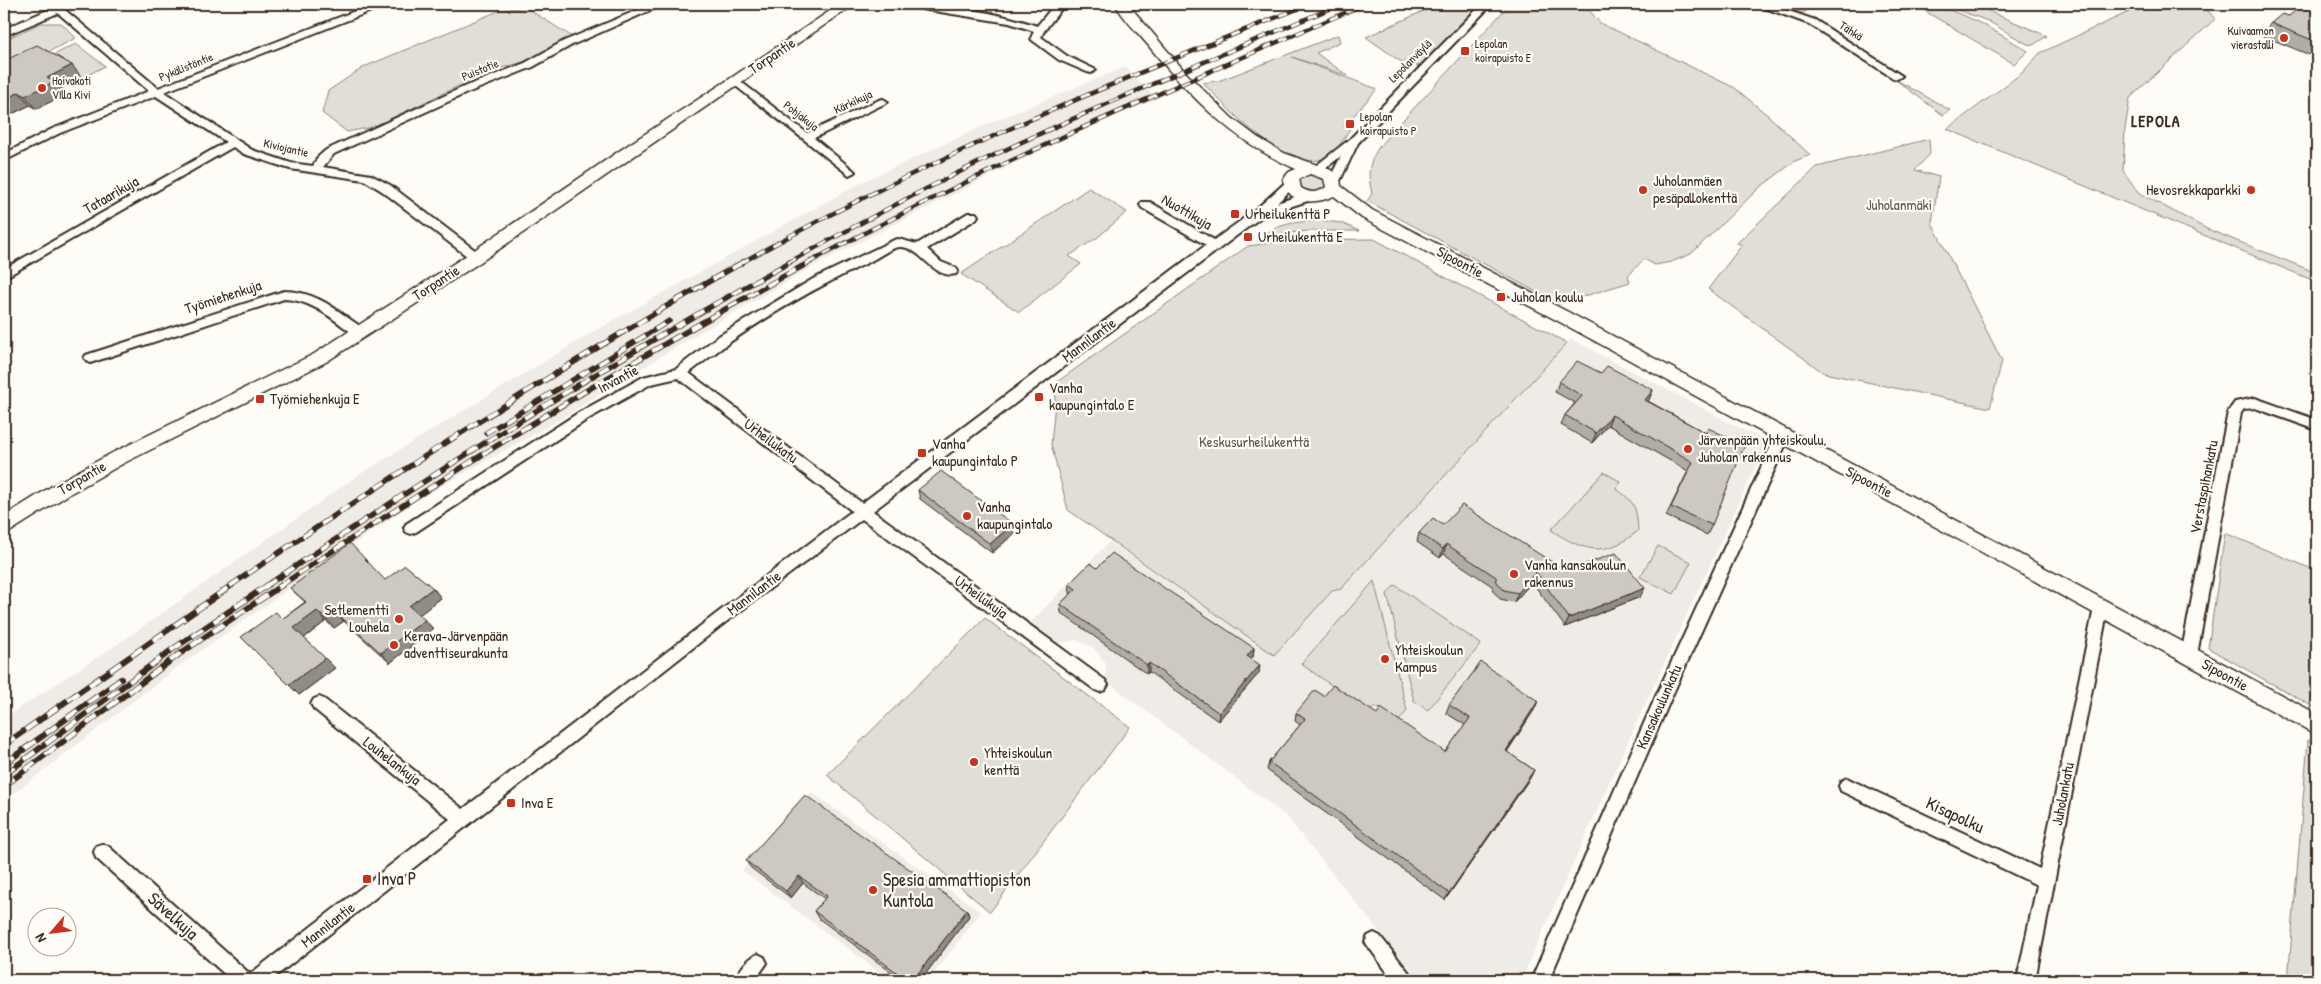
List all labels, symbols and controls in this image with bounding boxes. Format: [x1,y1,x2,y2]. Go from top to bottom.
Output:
street label: Tähkä [1836,17,1867,45]
place label: Kuivaamon vierastalli [2228,22,2274,53]
street label: Torpantie [744,32,799,79]
marker: Kuivaamon vierastalli [2278,32,2290,44]
street label: Lepolanväylä [1384,35,1435,86]
place label: Lepolan koirapuisto E [1475,35,1532,66]
marker: Lepolan koirapuisto E [1459,45,1471,57]
street label: Pykälistöntie [156,48,216,85]
street label: Puistotie [459,54,501,85]
place label: Hoivakoti VIlla Kivi [52,72,91,103]
marker: Hoivakoti VIlla Kivi [36,82,48,94]
street label: Kärkikuja [831,85,875,118]
street label: Pohjakuja [780,96,823,135]
place label: Lepolan koirapuisto P [1360,108,1417,139]
district label: LEPOLA [2131,110,2181,132]
marker: Lepolan koirapuisto P [1344,118,1356,130]
street label: Kiviojantie [262,134,311,161]
street label: Tataarikuja [79,170,142,219]
place label: Juholanmäen pesäpallokenttä [1653,170,1737,208]
place label: Hevosrekkaparkki [2146,179,2241,200]
marker: Juholanmäen pesäpallokenttä [1637,184,1649,196]
marker: Hevosrekkaparkki [2245,184,2257,196]
street label: Nuottikuja [1158,189,1217,235]
park label: Juholanmäki [1866,194,1932,215]
place label: Urheilukenttä P [1245,203,1331,224]
marker: Urheilukenttä P [1229,208,1241,220]
place label: Urheilukenttä E [1258,226,1343,247]
marker: Urheilukenttä E [1242,231,1254,243]
street label: Sipoontie [1433,241,1487,283]
street label: Torpantie [408,259,463,306]
street label: Työmiehenkuja [182,274,264,319]
place label: Juholan koulu [1511,286,1583,307]
marker: Juholan koulu [1495,291,1507,303]
street label: Mannilantie [1057,312,1120,367]
street label: Invantie [594,359,642,398]
place label: Vanha kaupungintalo E [1049,377,1135,415]
place label: Työmiehenkuja E [270,388,360,409]
marker: Vanha kaupungintalo E [1033,391,1045,403]
marker: Työmiehenkuja E [254,393,266,405]
street label: Urheilukatu [740,413,803,468]
place label: Järvenpään yhteiskoulu, Juholan rakennus [1698,429,1827,467]
park label: Keskusurheilukenttä [1199,431,1309,452]
place label: Vanha kaupungintalo P [932,433,1018,471]
street label: Verstaspihankatu [2184,438,2223,535]
marker: Järvenpään yhteiskoulu, Juholan rakennus [1682,443,1694,455]
marker: Vanha kaupungintalo P [916,447,928,459]
street label: Torpantie [54,455,110,500]
street label: Sipoontie [1842,461,1896,503]
place label: Vanha kaupungintalo [977,496,1052,534]
marker: Vanha kaupungintalo [961,510,973,522]
place label: Vanha kansakoulun rakennus [1524,554,1627,592]
street label: Mannilantie [722,565,785,620]
marker: Vanha kansakoulun rakennus [1508,568,1520,580]
street label: Urheilukuja [950,570,1012,623]
place label: Setlementti Louhela [324,599,389,637]
marker: Setlementti Louhela [393,613,405,625]
place label: Kerava-Järvenpään adventtiseurakunta [404,625,509,663]
marker: Kerava-Järvenpään adventtiseurakunta [388,639,400,651]
place label: Yhteiskoulun Kampus [1395,639,1463,677]
marker: Yhteiskoulun Kampus [1379,653,1391,665]
street label: Sipoontie [2198,653,2252,696]
street label: Kansakoulunkatu [1631,661,1687,752]
street label: Louhelankuja [359,731,426,790]
place label: Yhteiskoulun kenttä [984,742,1052,780]
marker: Yhteiskoulun kenttä [968,756,980,768]
street label: Juholankatu [2046,761,2079,827]
street label: Kisapolku [1922,790,1989,839]
place label: Inva E [521,792,554,813]
marker: Inva E [505,797,517,809]
place label: Inva P [377,866,416,891]
place label: Spesia ammattiopiston Kuntola [883,867,1031,913]
marker: Inva P [361,873,373,885]
marker: Spesia ammattiopiston Kuntola [867,884,879,896]
street label: Sävelkuja [143,886,204,945]
street label: Mannilantie [296,897,359,952]
north arrow [28,906,78,956]
text: N [30,930,50,946]

